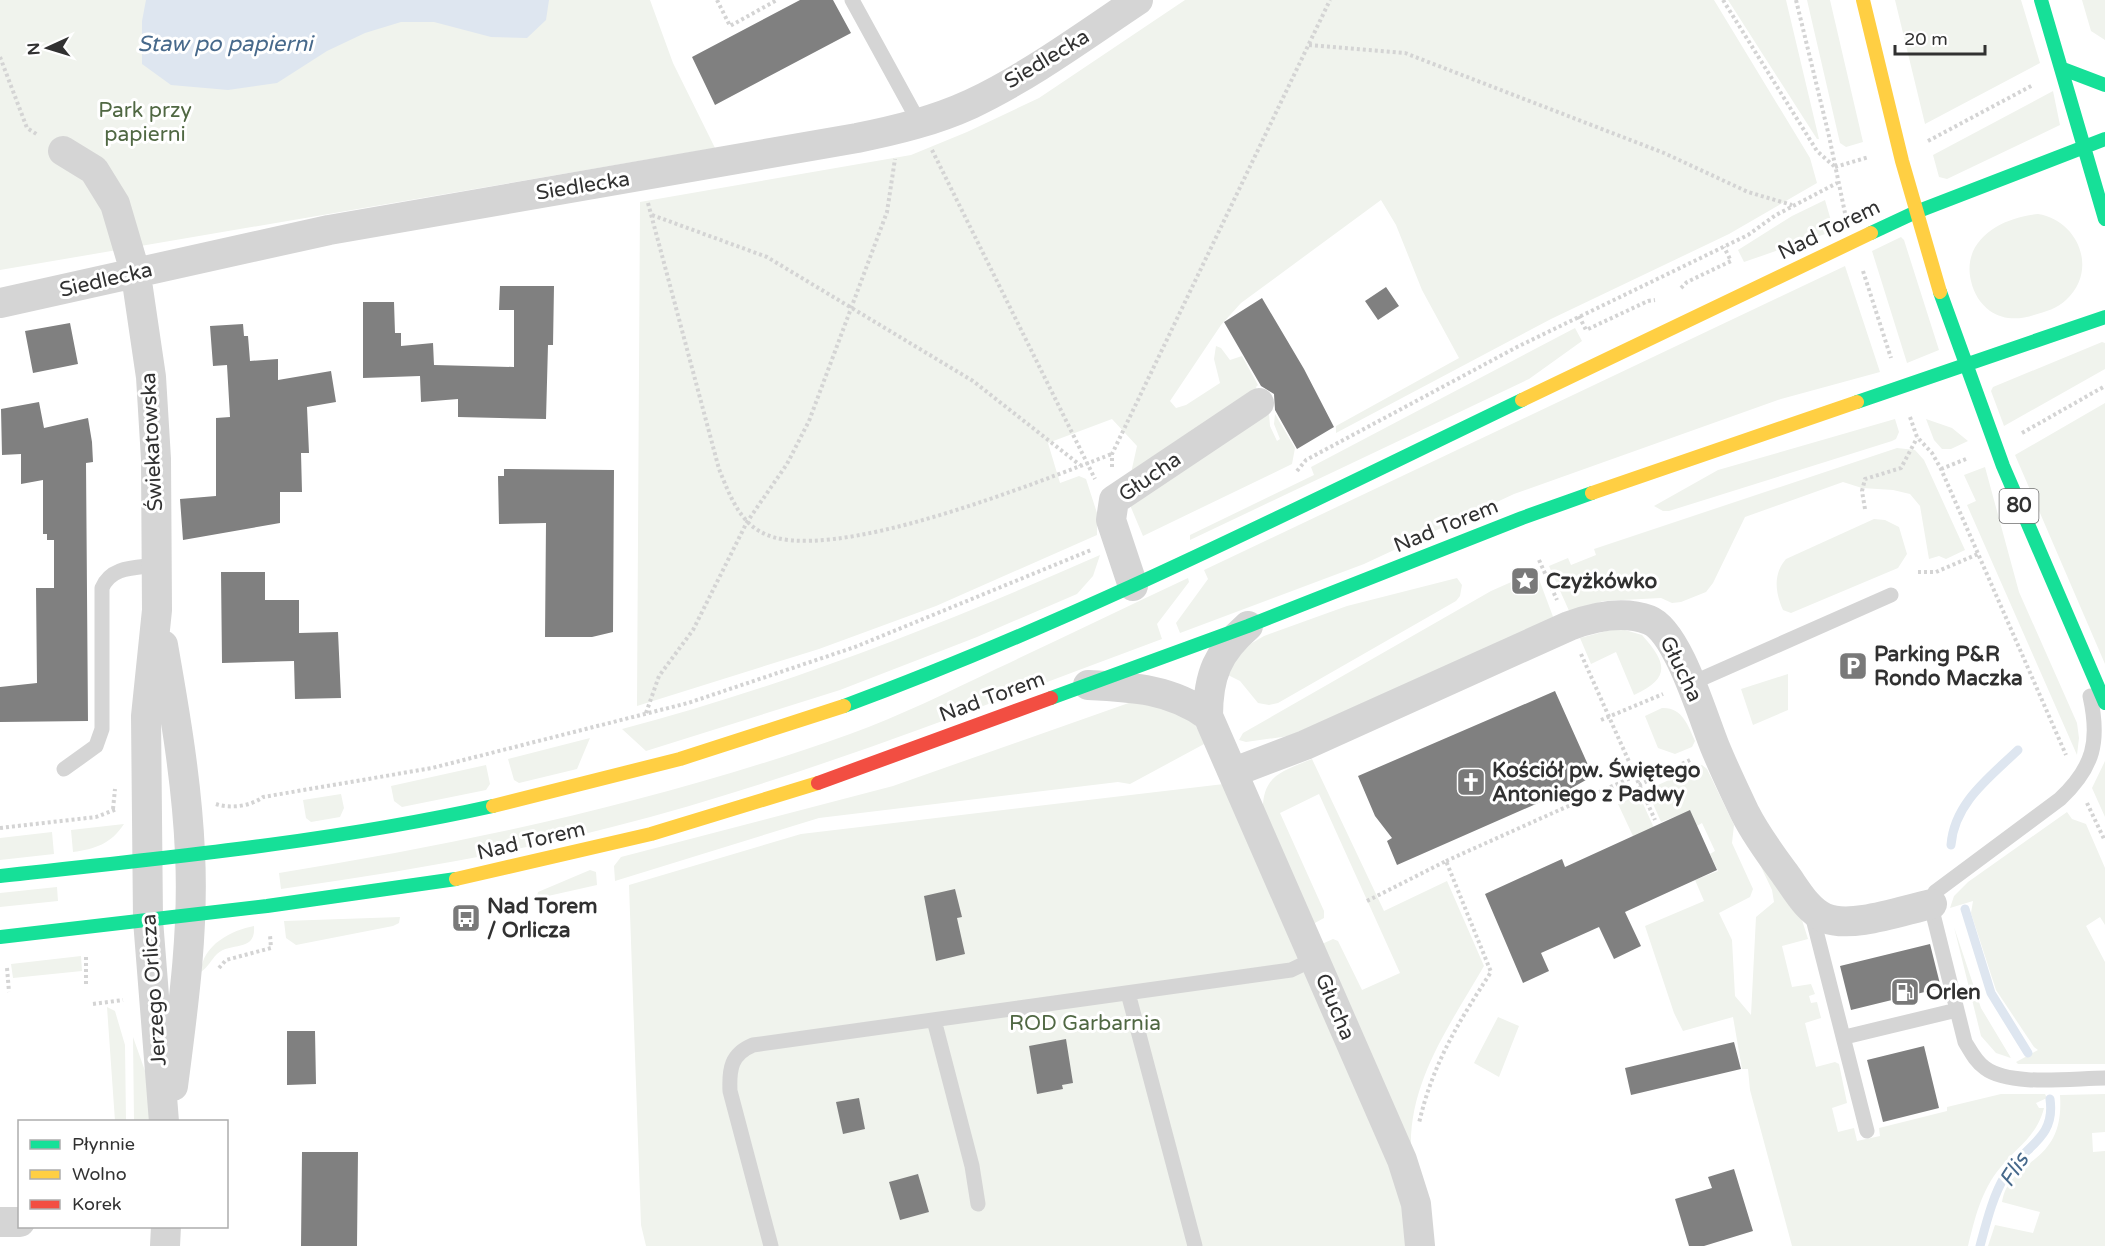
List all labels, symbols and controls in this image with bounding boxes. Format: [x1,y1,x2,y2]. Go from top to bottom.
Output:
north arrow [18,18,78,78]
scale bar [1895,18,1985,56]
street label: Siedlecka [1000,24,1094,94]
text: 20 m [1904,28,1948,50]
water label: Staw po papierni [137,31,315,57]
text: N [24,42,44,56]
park label: Park przy papierni [98,98,192,147]
street label: Siedlecka [534,166,632,206]
street label: Nad Torem [1774,195,1884,265]
street label: Siedlecka [57,257,155,303]
street label: Świekatowska [136,372,168,512]
street label: Głucha [1114,447,1186,507]
road number: 80 [2000,489,2038,523]
street label: Nad Torem [1390,494,1502,558]
place icon: Czyżkówko [1509,565,1541,597]
place label: Czyżkówko [1546,569,1658,594]
street label: Głucha [1654,632,1708,706]
place label: Parking P&R Rondo Maczka [1874,642,2023,691]
parking icon: Parking P&R Rondo Maczka [1837,650,1869,682]
street label: Nad Torem [936,666,1048,728]
place label: Kościół pw. Świętego Antoniego z Padwy [1492,757,1701,807]
church icon: Kościół pw. Świętego Antoniego z Padwy [1455,766,1487,798]
street label: Nad Torem [474,816,588,866]
place label: Nad Torem / Orlicza [487,894,597,943]
bus stop icon: Nad Torem / Orlicza [450,902,482,934]
street label: Jerzego Orlicza [136,913,172,1067]
street label: Głucha [1310,970,1360,1044]
fuel station icon: Orlen [1889,976,1921,1008]
place label: Orlen [1926,980,1981,1005]
park label: ROD Garbarnia [1009,1011,1161,1036]
legend [18,1120,228,1228]
text: Płynnie [72,1133,135,1155]
water label: Flis [1994,1147,2035,1192]
text: Wolno [72,1163,127,1185]
text: Korek [72,1193,122,1215]

